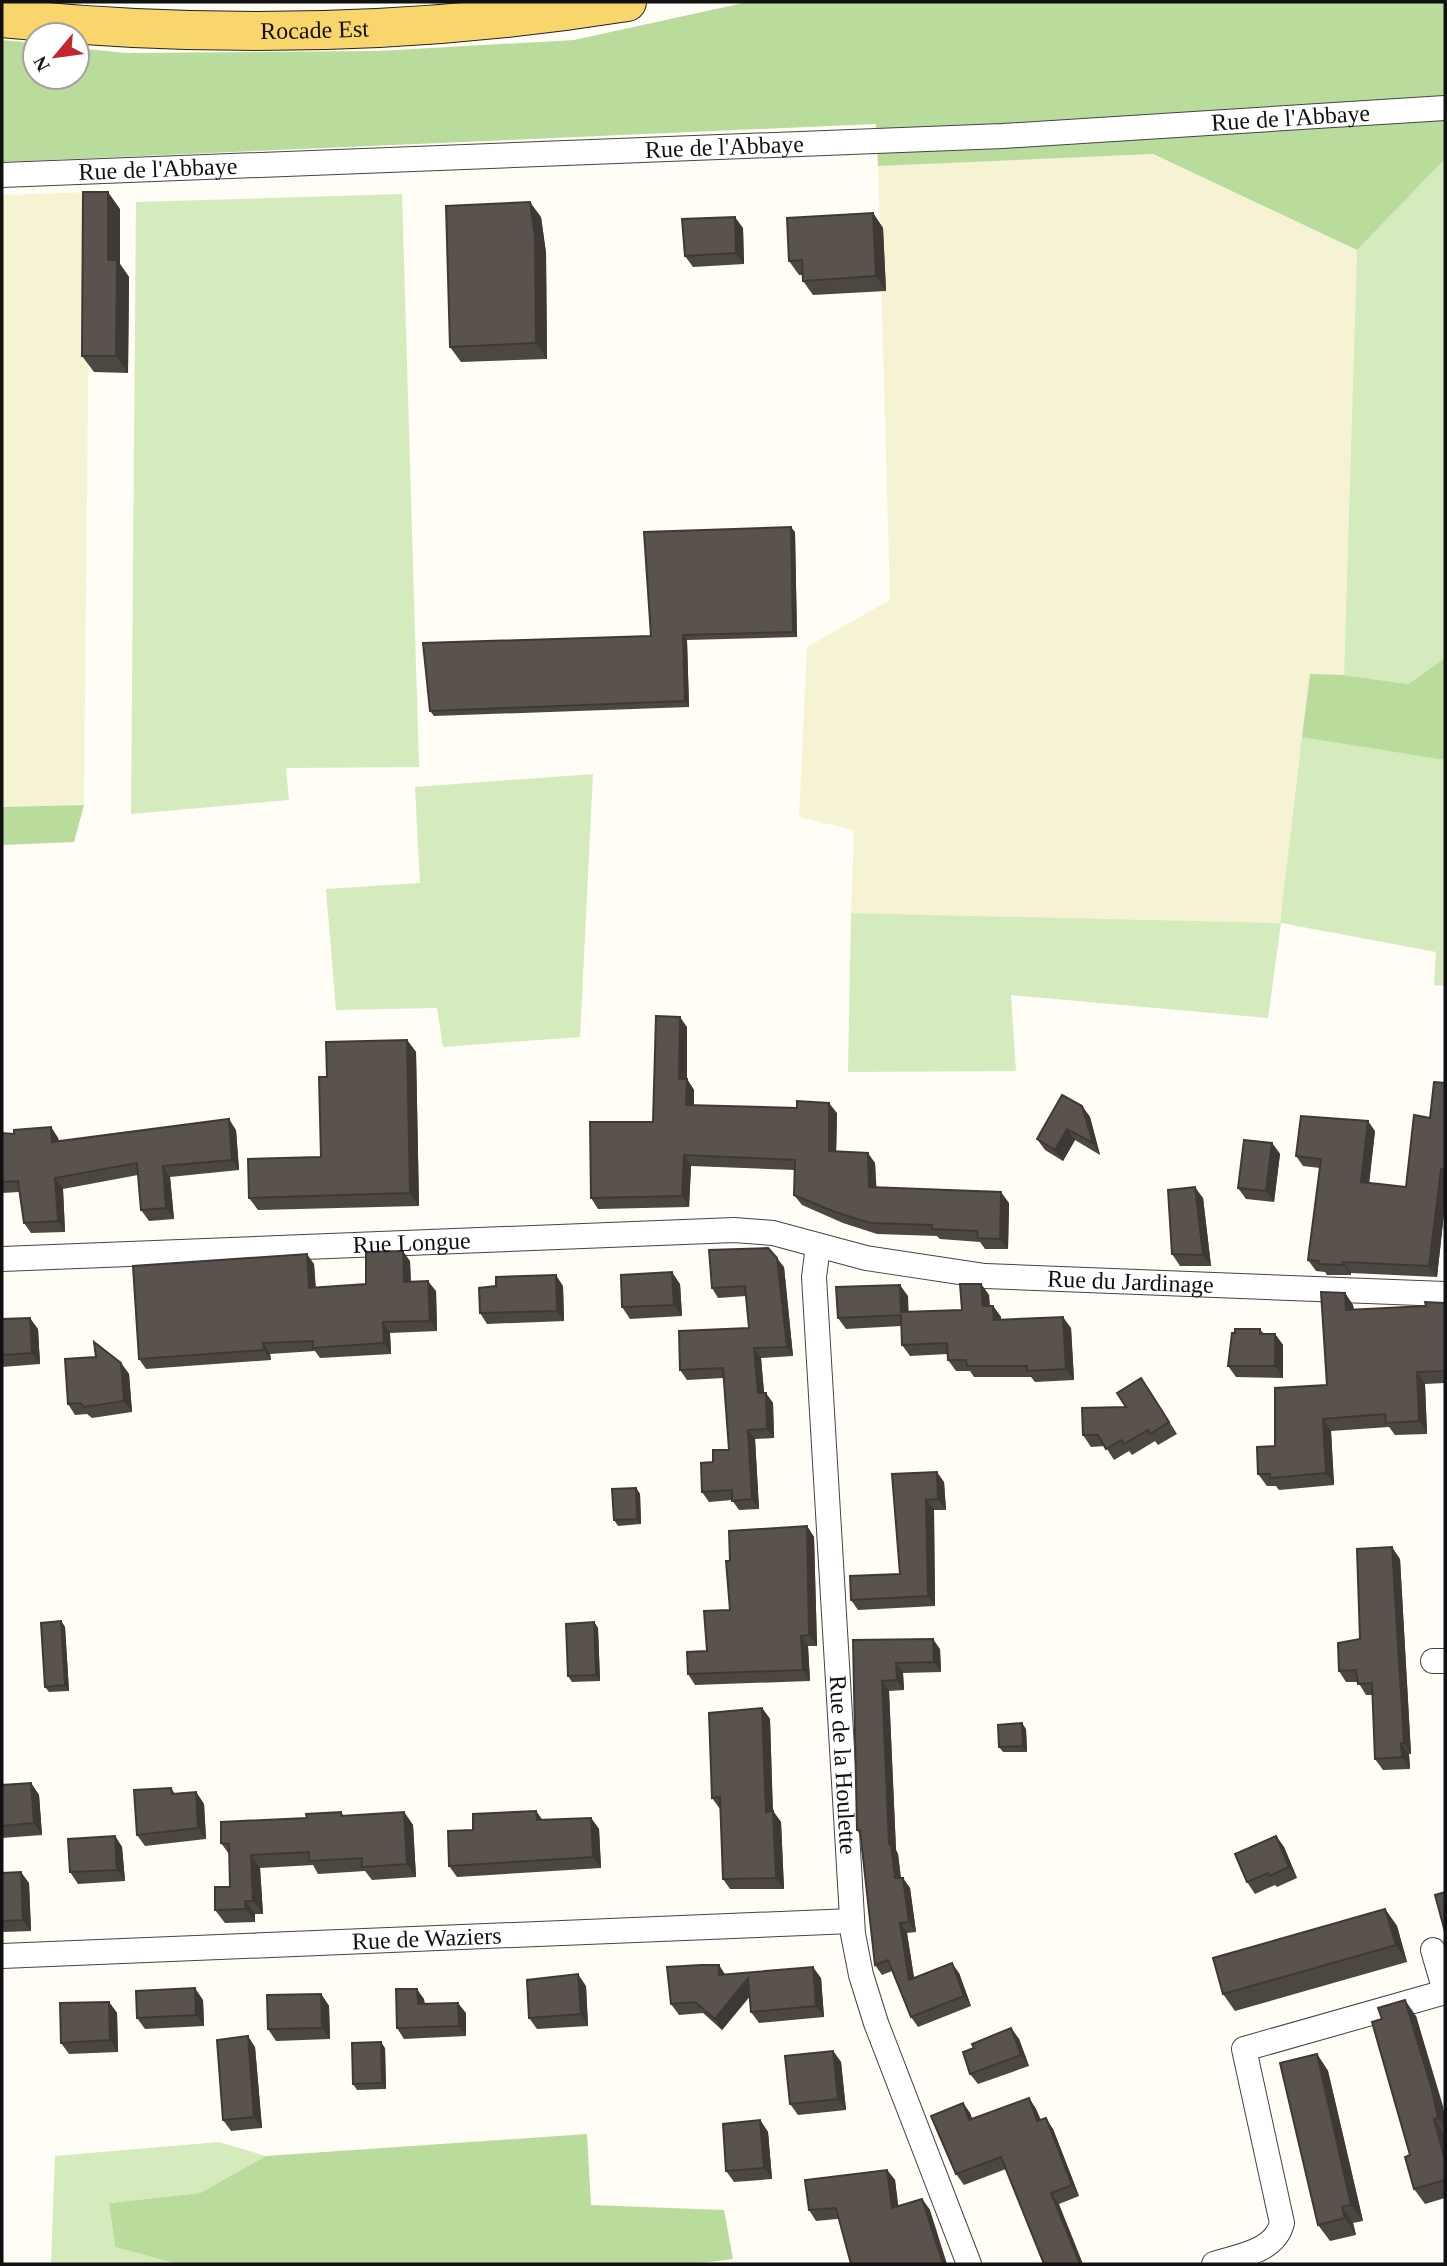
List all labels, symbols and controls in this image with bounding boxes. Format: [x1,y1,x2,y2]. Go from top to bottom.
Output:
street label: Rocade Est [260,15,370,44]
north arrow [21,21,91,91]
text: N [29,53,54,75]
street label: Rue de l'Abbaye [1211,100,1371,136]
street label: Rue de l'Abbaye [645,131,804,163]
street label: Rue de l'Abbaye [78,153,238,185]
street label: Rue Longue [352,1227,471,1258]
street label: Rue du Jardinage [1047,1265,1214,1298]
street label: Rue de la Houlette [825,1675,861,1855]
street label: Rue de Waziers [351,1922,502,1955]

